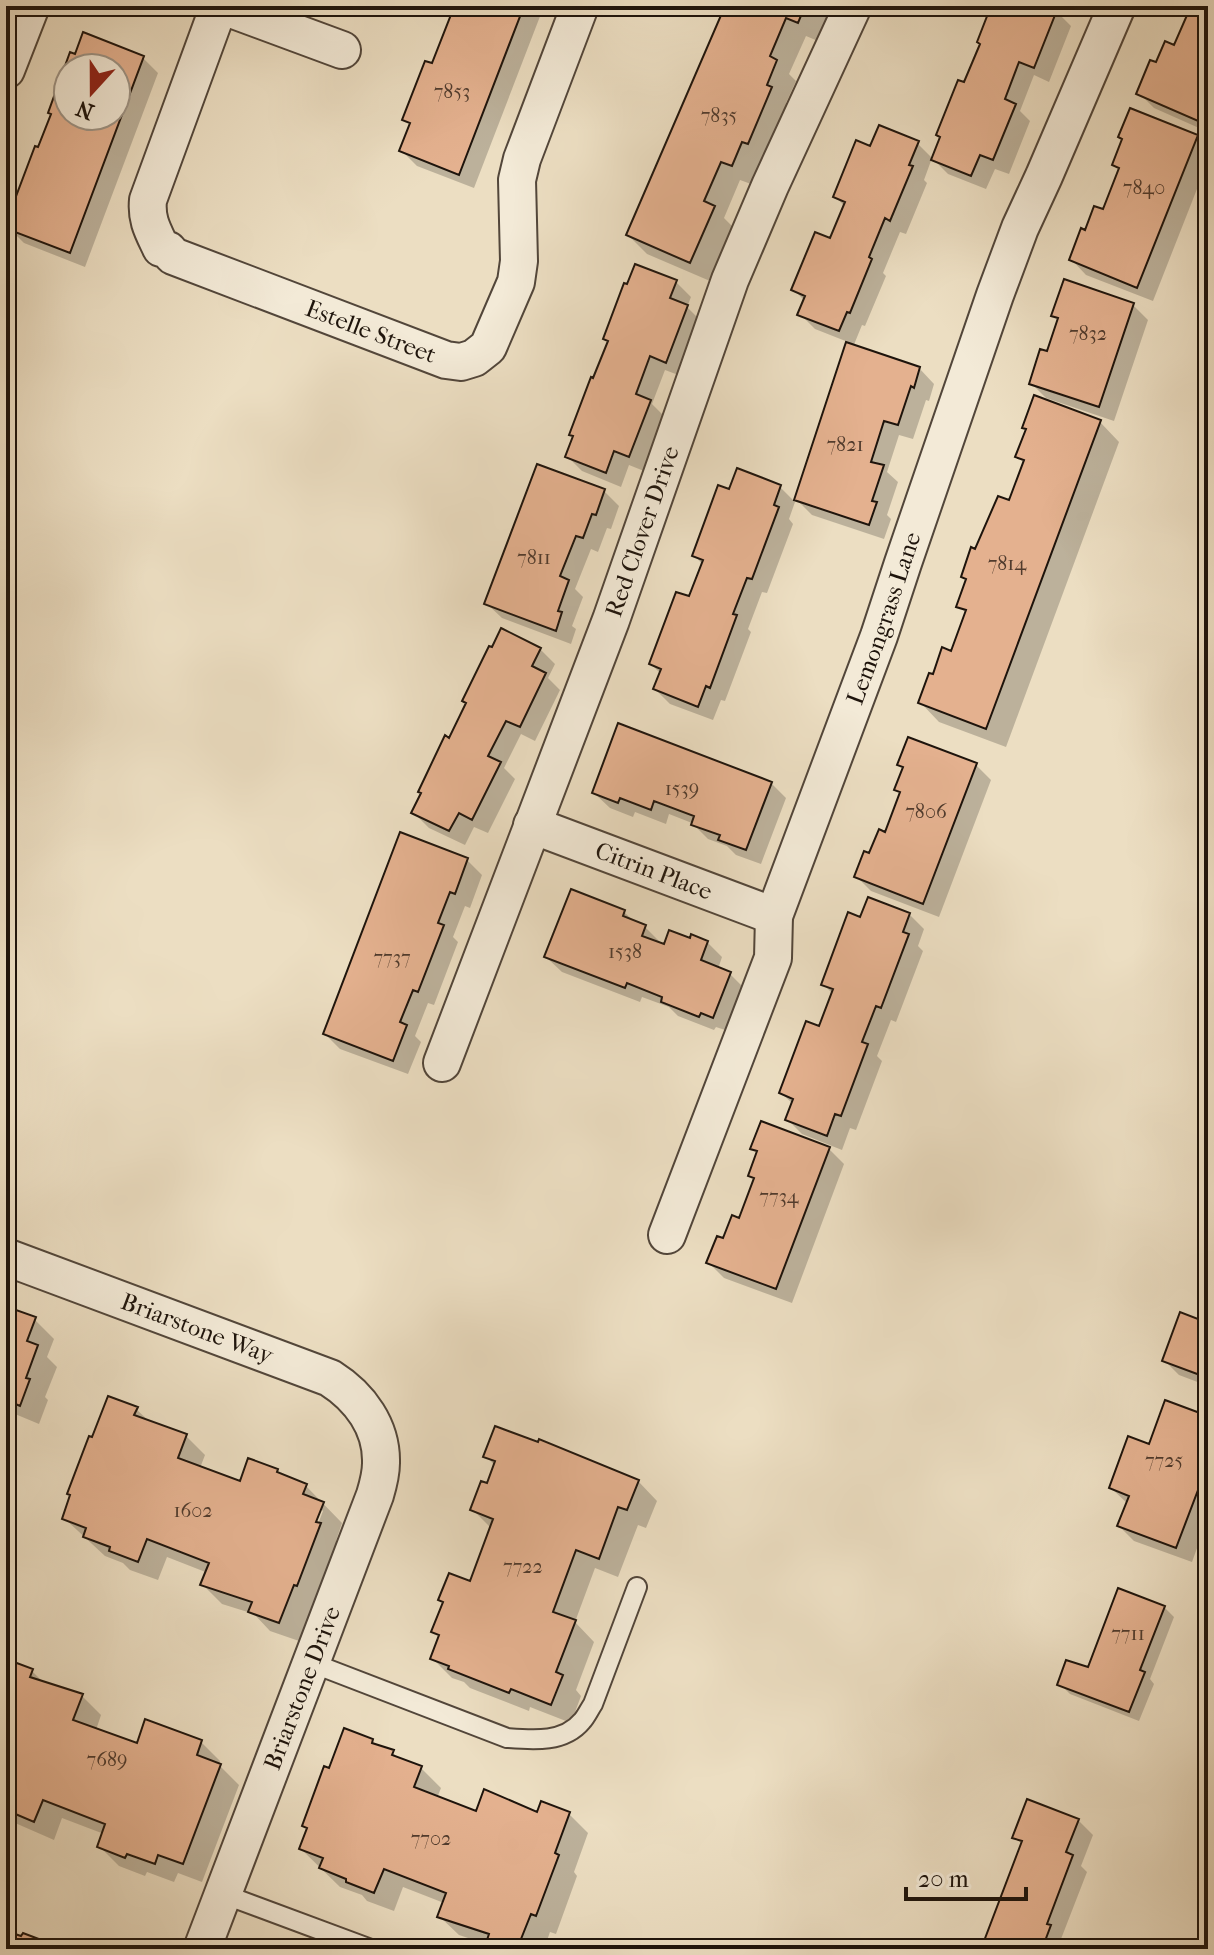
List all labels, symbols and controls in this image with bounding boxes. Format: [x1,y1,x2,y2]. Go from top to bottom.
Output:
north arrow [52,52,132,132]
house number: 7853 [434,80,470,103]
text: N [72,95,98,125]
house number: 7835 [701,104,737,127]
house number: 7840 [1123,176,1165,199]
street label: Estelle Street [302,294,441,369]
house number: 7832 [1069,322,1107,345]
house number: 7821 [826,433,864,456]
street label: Red Clover Drive [599,442,685,621]
street label: Lemongrass Lane [841,528,927,708]
house number: 7811 [517,546,551,569]
house number: 7814 [988,552,1028,575]
house number: 1539 [665,777,699,800]
house number: 7806 [905,800,947,823]
street label: Citrin Place [591,836,716,905]
house number: 1538 [608,940,642,963]
house number: 7737 [373,946,411,969]
house number: 7734 [759,1185,800,1208]
street label: Briarstone Way [117,1287,278,1370]
house number: 7725 [1145,1449,1183,1472]
house number: 1602 [173,1499,213,1522]
house number: 7722 [503,1555,543,1578]
street label: Briarstone Drive [258,1602,346,1774]
house number: 7711 [1111,1622,1145,1645]
house number: 7689 [86,1748,128,1771]
house number: 7702 [411,1827,451,1850]
scale bar [906,1851,1026,1901]
text: 20 m [918,1865,969,1893]

